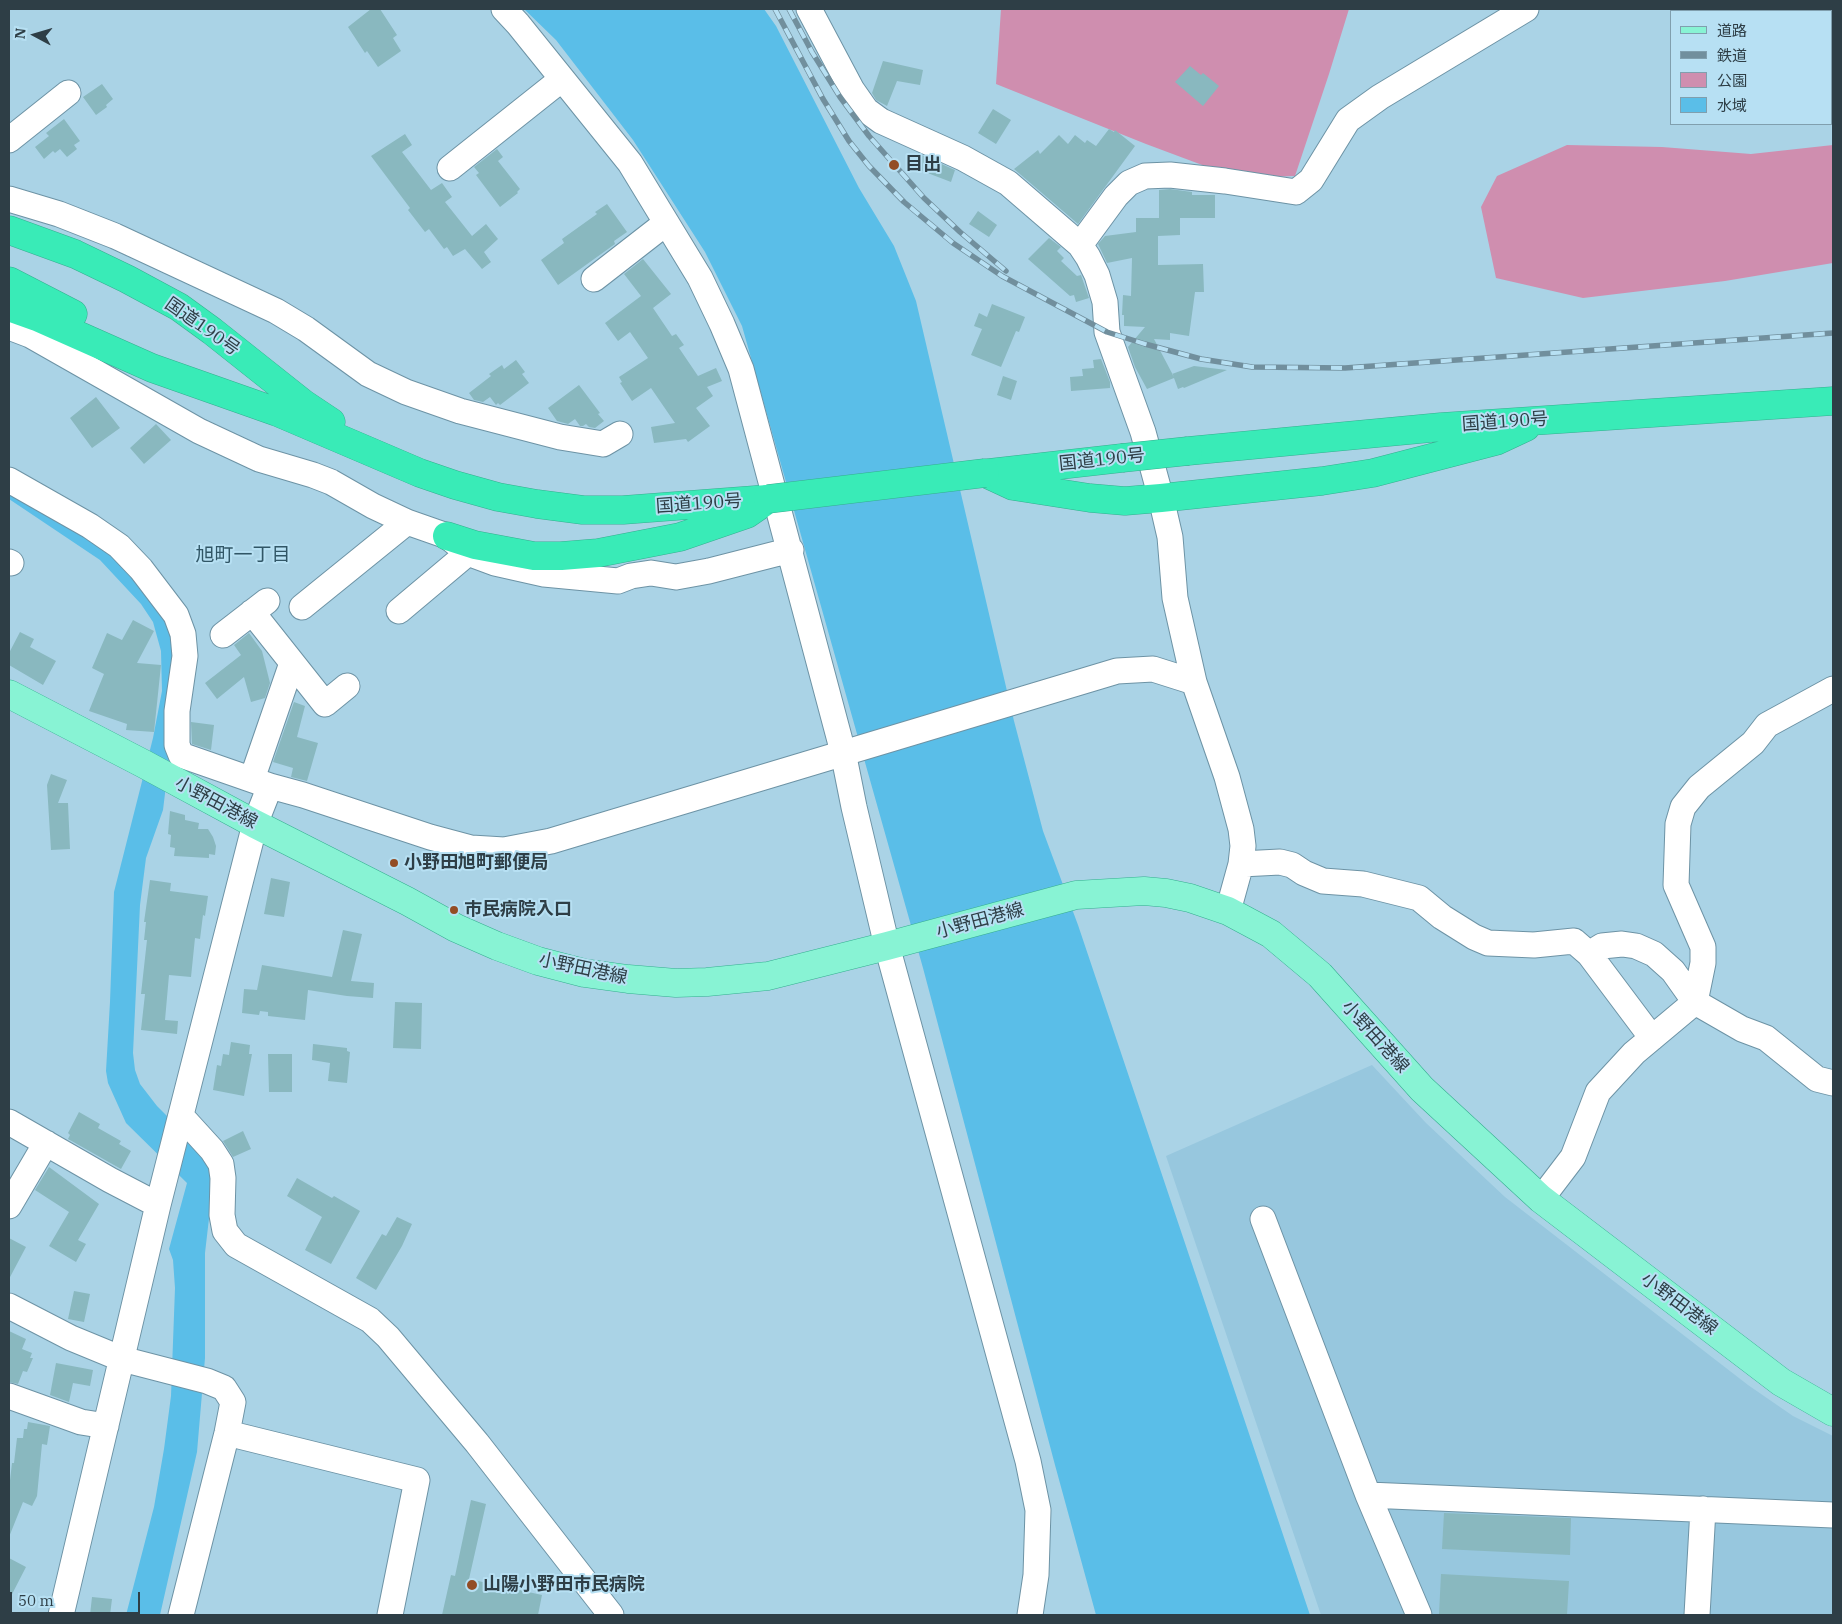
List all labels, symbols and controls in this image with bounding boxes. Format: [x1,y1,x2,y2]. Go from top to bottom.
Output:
north arrow [10,10,60,60]
legend [1670,10,1832,125]
text: 道路 [1717,21,1747,40]
text: N [11,27,30,40]
text: 鉄道 [1717,46,1747,65]
text: 公園 [1717,71,1747,90]
text: 水域 [1717,96,1747,115]
place label: 目出 [905,154,941,176]
marker: 目出 [887,158,901,172]
street label: 国道190号 [160,293,244,361]
street label: 国道190号 [1461,408,1549,436]
street label: 国道190号 [1058,445,1146,475]
street label: 国道190号 [655,490,743,518]
district label: 旭町一丁目 [196,545,290,567]
street label: 小野田港線 [171,772,261,834]
place label: 小野田旭町郵便局 [404,852,548,874]
marker: 小野田旭町郵便局 [388,857,400,869]
place label: 市民病院入口 [464,899,572,921]
street label: 小野田港線 [934,899,1026,943]
marker: 市民病院入口 [448,904,460,916]
street label: 小野田港線 [537,949,629,989]
street label: 小野田港線 [1337,996,1413,1078]
street label: 小野田港線 [1637,1268,1721,1340]
place label: 山陽小野田市民病院 [483,1574,645,1596]
marker: 山陽小野田市民病院 [465,1578,479,1592]
scale bar [12,1582,142,1614]
text: 50 m [18,1591,54,1610]

